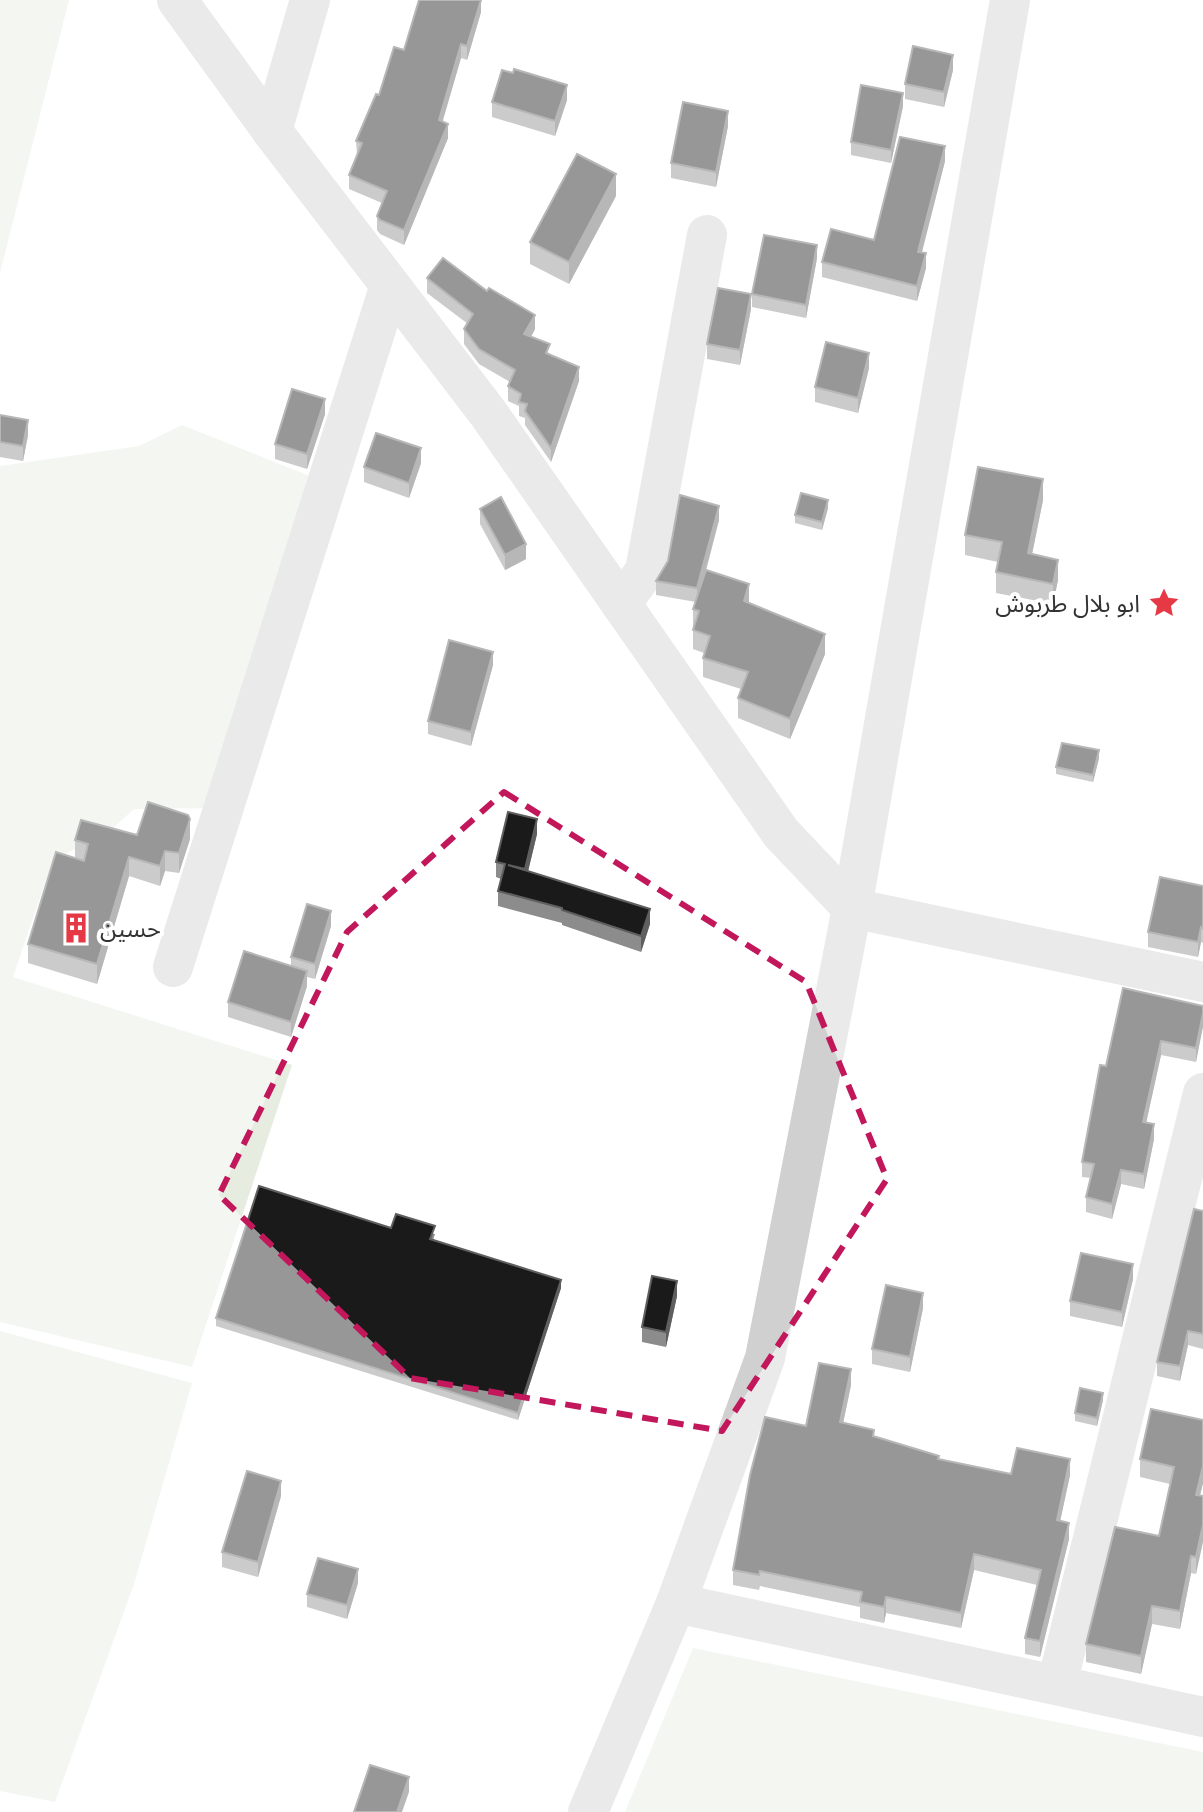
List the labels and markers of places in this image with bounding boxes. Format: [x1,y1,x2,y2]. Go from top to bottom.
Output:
place icon: ابو بلال طربوش [1147,586,1181,620]
place label: ابو بلال طربوش [995,589,1140,618]
building icon: حسين [59,911,93,945]
place label: حسين [100,914,161,943]

